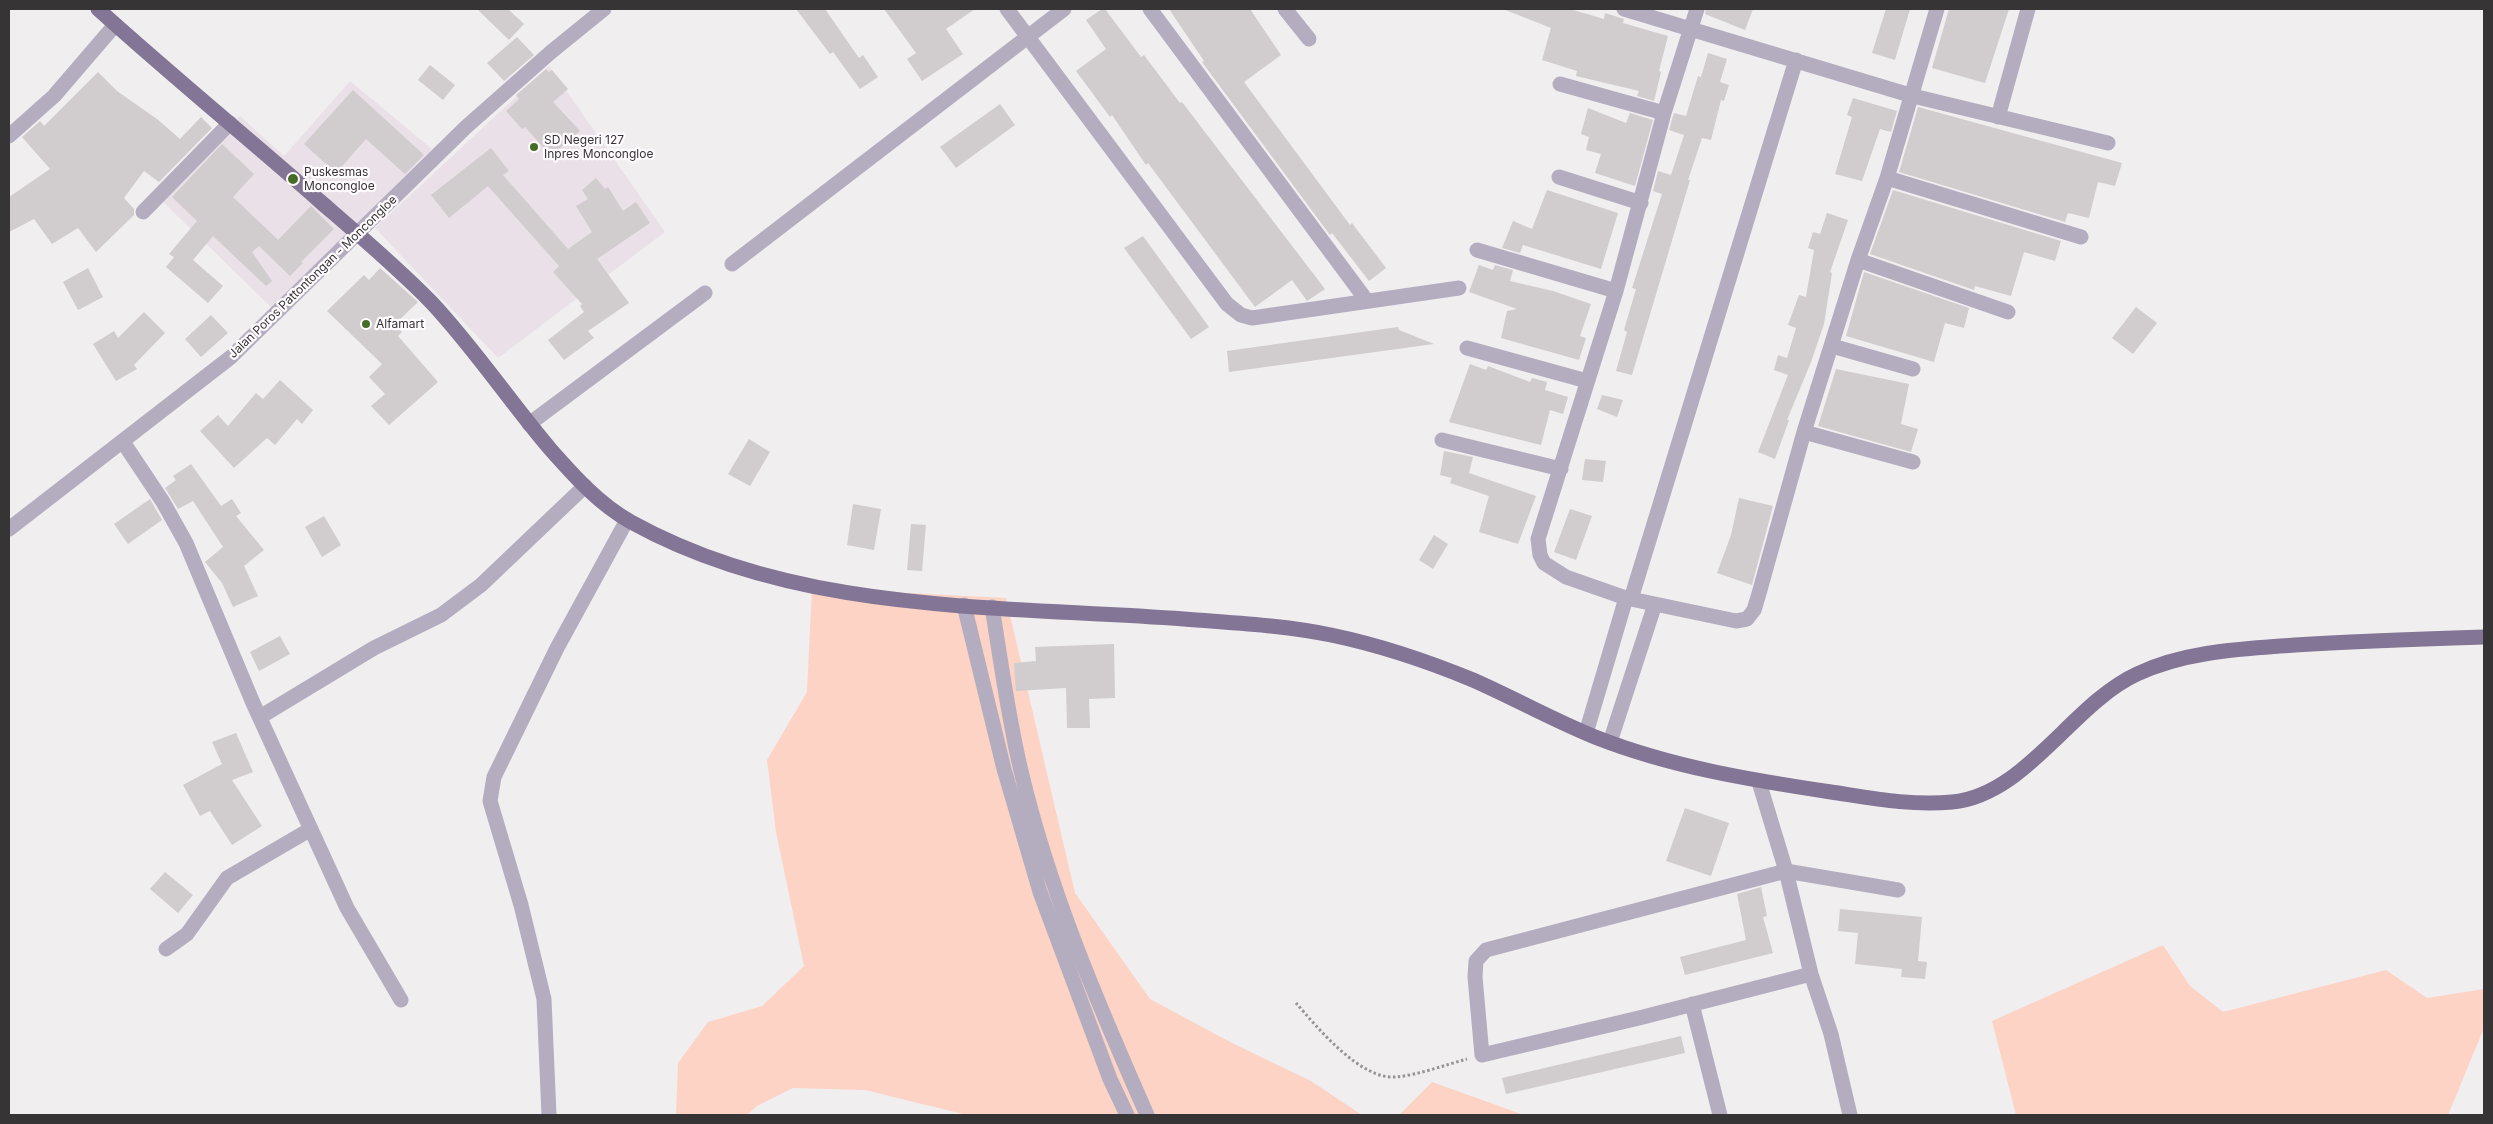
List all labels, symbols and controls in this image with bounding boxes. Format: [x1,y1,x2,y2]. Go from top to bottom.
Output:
place label: SD Negeri 127 Inpres Moncongloe [544,133,653,161]
marker: SD Negeri 127 Inpres Moncongloe [528,141,540,153]
place label: Puskesmas Moncongloe [304,165,375,193]
marker: Puskesmas Moncongloe [286,172,300,186]
street label: Jalan Poros Pattontongan - Moncongloe [226,193,400,361]
place label: Alfamart [376,317,424,331]
marker: Alfamart [360,318,372,330]

